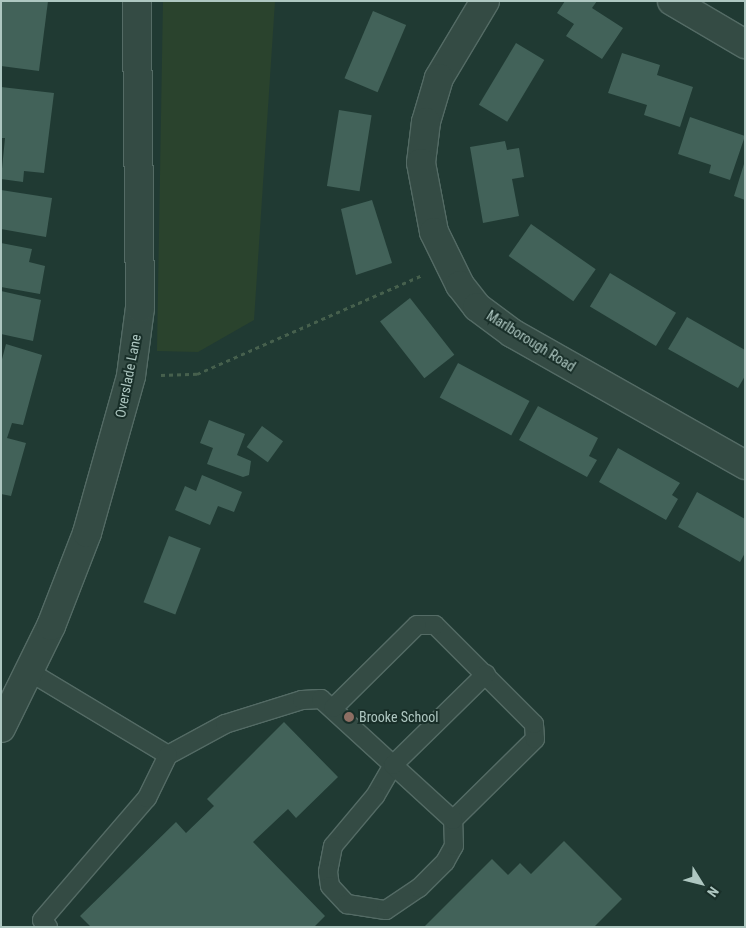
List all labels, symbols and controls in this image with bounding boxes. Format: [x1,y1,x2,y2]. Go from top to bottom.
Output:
street label: Marlborough Road [483,307,579,375]
street label: Overslade Lane [112,333,144,419]
place label: Brooke School [359,709,439,725]
marker: Brooke School [343,711,355,723]
north arrow [676,858,726,908]
text: N [704,884,722,900]

